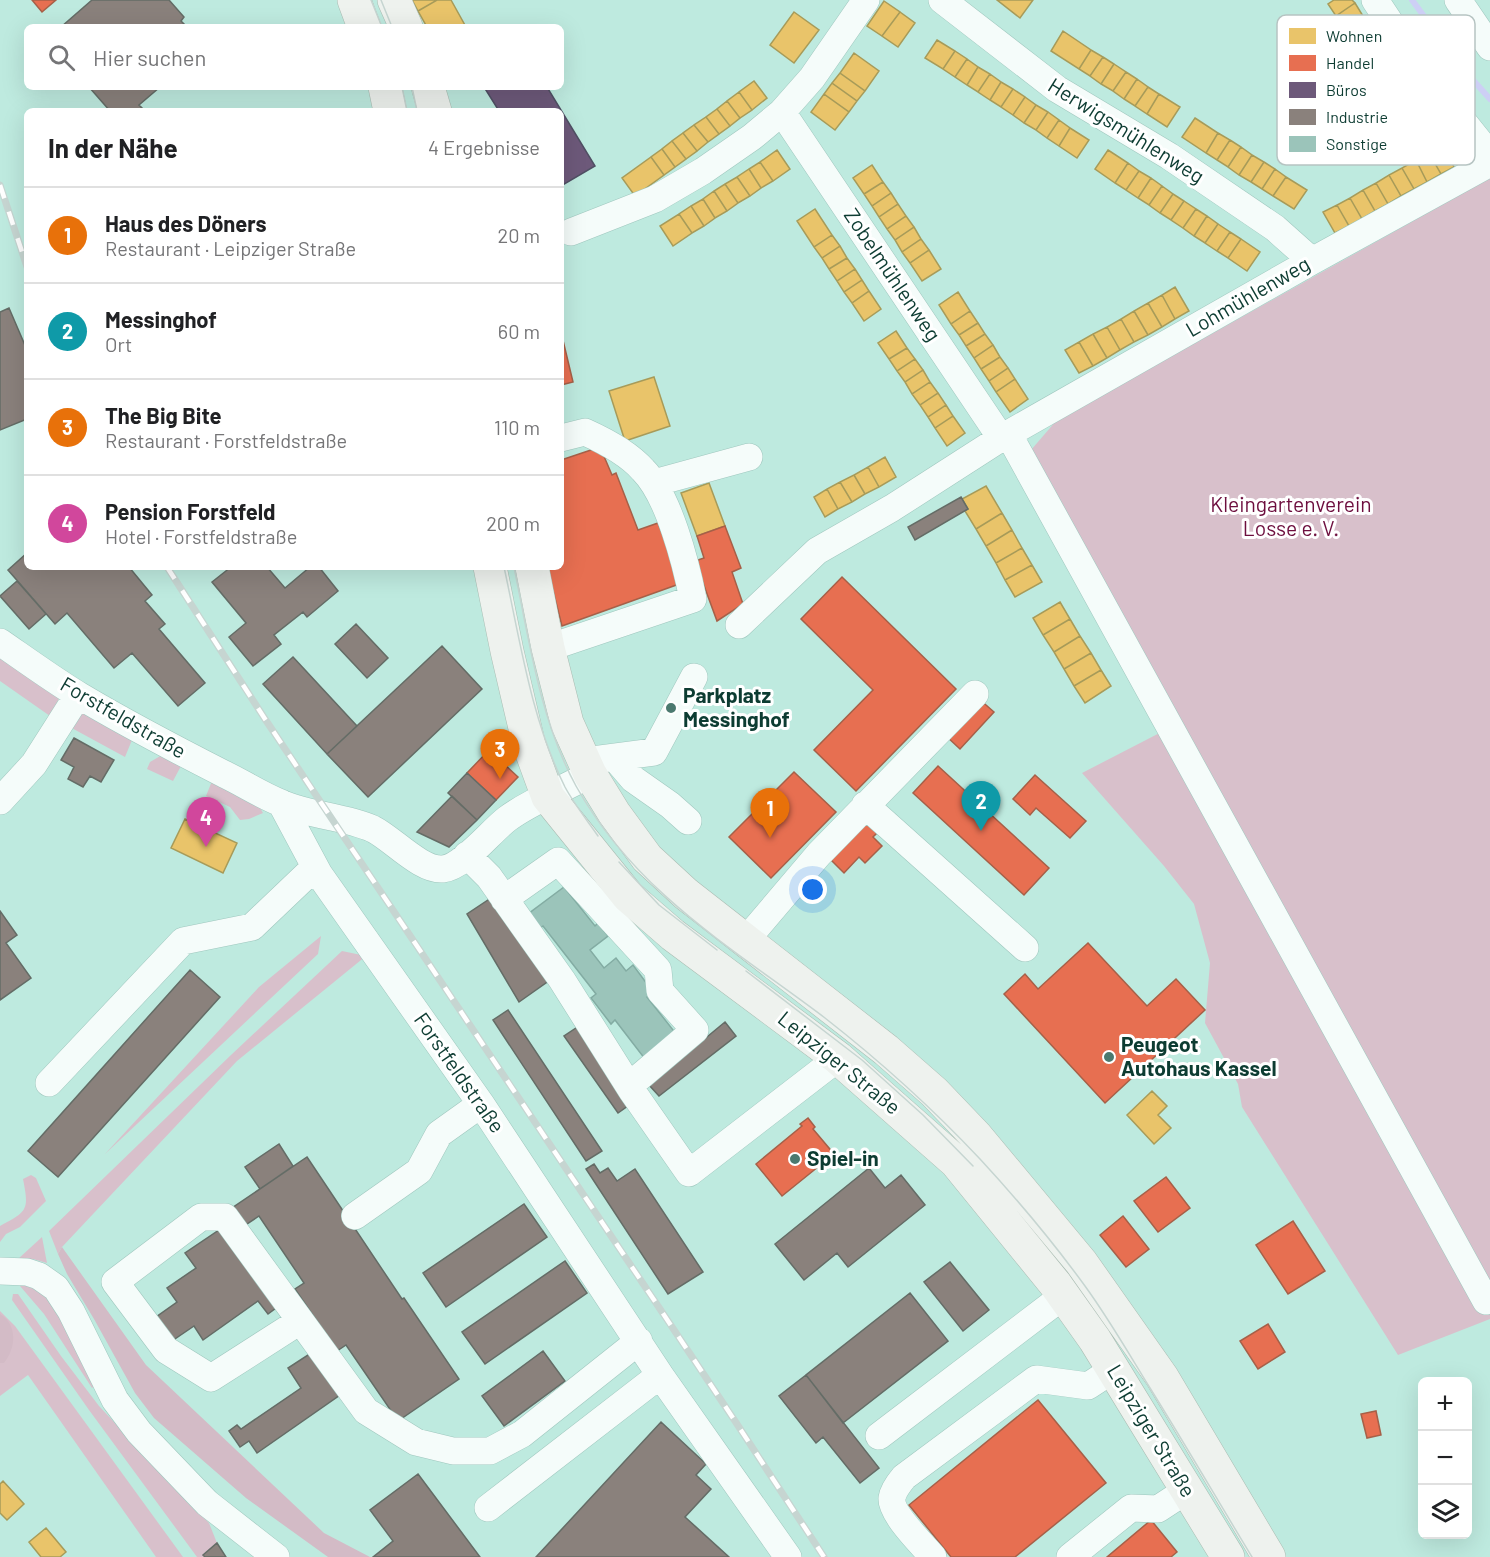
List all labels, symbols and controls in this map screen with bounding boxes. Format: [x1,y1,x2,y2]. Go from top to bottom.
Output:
legend [1277,15,1475,165]
search box [24,24,564,90]
text: Wohnen [1326,26,1382,45]
icon: search [45,41,78,74]
text: Hier suchen [93,44,206,70]
text: Handel [1326,53,1374,72]
street label: Herwigsmühlenweg [1044,72,1209,188]
text: Büros [1326,80,1367,99]
text: Industrie [1326,107,1388,126]
text: In der Nähe [48,132,178,163]
text: Sonstige [1326,134,1387,153]
text: 4 Ergebnisse [428,135,540,159]
street label: Zobelmühlenweg [840,203,947,345]
text: Haus des Döners [105,210,267,236]
text: 1 [64,223,71,247]
text: 20 m [497,223,540,247]
text: Restaurant · Leipziger Straße [105,236,356,260]
street label: Lohmühlenweg [1181,250,1314,341]
text: Messinghof [105,306,217,332]
text: 2 [62,319,73,343]
text: 60 m [498,319,540,343]
text: Ort [105,332,132,356]
text: The Big Bite [105,402,222,428]
text: 3 [62,415,73,439]
text: 110 m [494,415,540,439]
text: Restaurant · Forstfeldstraße [105,428,347,452]
park label: Kleingartenverein Losse e. V. [1210,491,1372,540]
text: Pension Forstfeld [105,498,275,524]
text: 4 [61,511,74,535]
text: 200 m [486,511,540,535]
text: Hotel · Forstfeldstraße [105,524,297,548]
street label: Forstfeldstraße [57,671,191,763]
place label: Parkplatz Messinghof [683,682,790,731]
marker: Parkplatz Messinghof [664,701,678,715]
pin: 3 [480,730,520,779]
pin: 2 [962,782,1000,831]
pin: 1 [750,788,790,838]
pin: 4 [186,798,226,847]
your location [798,875,827,904]
street label: Leipziger Straße [774,1005,906,1119]
street label: Forstfeldstraße [410,1007,511,1137]
place label: Peugeot Autohaus Kassel [1121,1031,1277,1080]
marker: Peugeot Autohaus Kassel [1102,1050,1116,1064]
place label: Spiel-in [807,1145,879,1170]
marker: Spiel-in [788,1152,802,1166]
street label: Leipziger Straße [1103,1359,1202,1501]
map controls [1418,1377,1472,1539]
button: + [1418,1377,1472,1431]
button: − [1418,1431,1472,1485]
button: layers [1418,1485,1472,1539]

